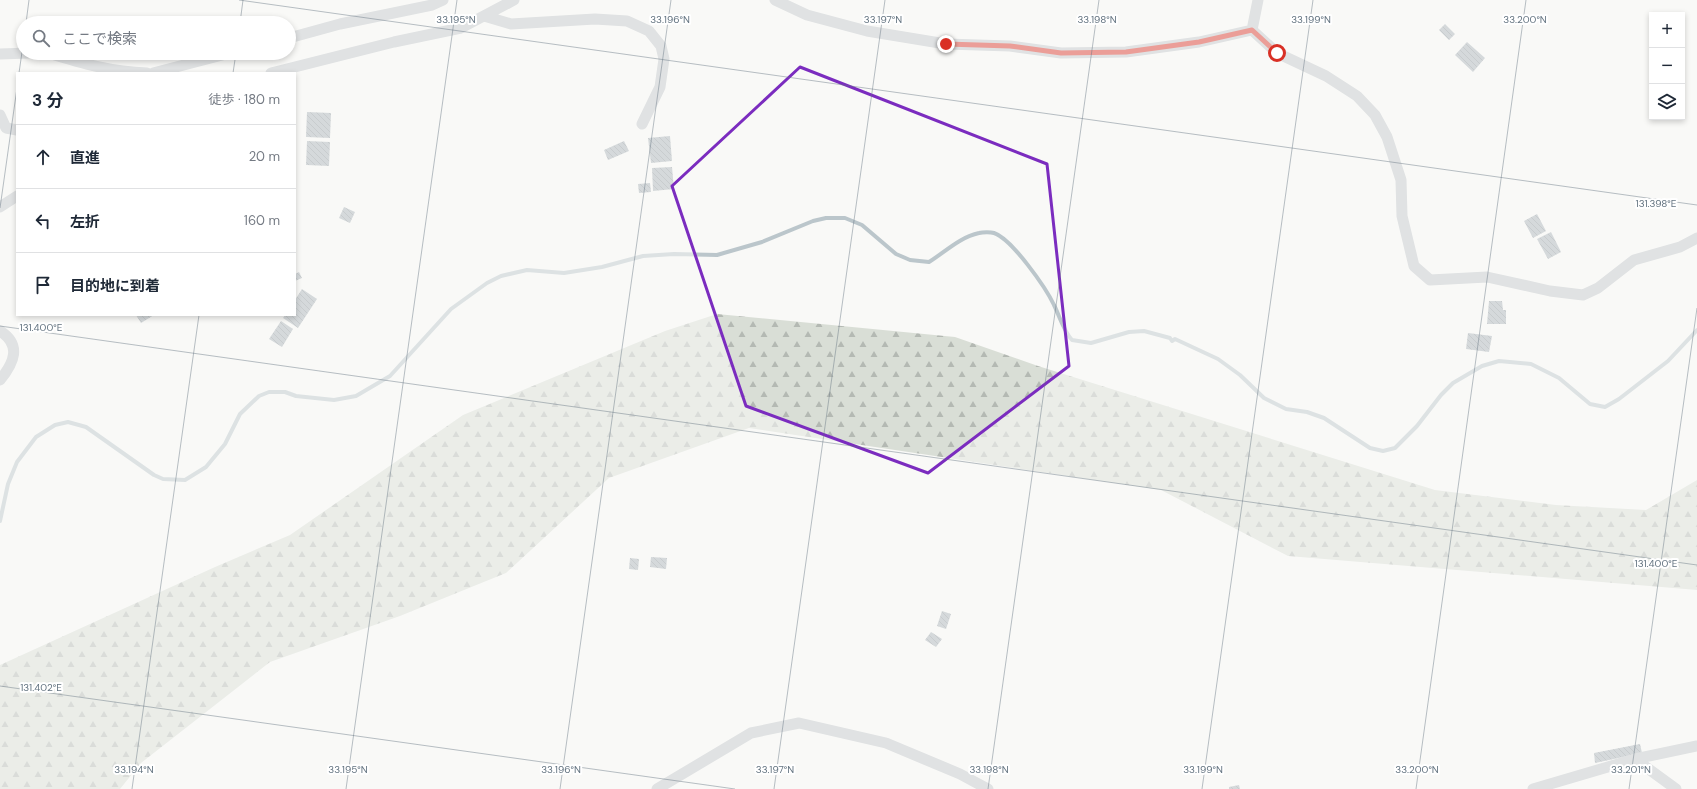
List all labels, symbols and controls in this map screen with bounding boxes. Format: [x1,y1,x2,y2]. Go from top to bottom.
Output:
map controls [1649,12,1685,120]
button: + [1649,12,1685,48]
text: 33.195°N [436,13,476,26]
text: 33.196°N [650,13,690,26]
text: 33.197°N [864,13,902,26]
text: 33.198°N [1077,13,1117,26]
text: 33.199°N [1291,13,1331,26]
text: 33.200°N [1503,13,1547,26]
search box [16,16,296,60]
icon: search [30,27,52,49]
text: ここで検索 [62,29,137,49]
route end [937,35,955,53]
route start [1268,44,1286,62]
button: − [1649,48,1685,84]
button: layers [1649,84,1685,120]
text: 3 分 [32,89,63,111]
text: 徒歩 · 180 m [209,91,280,108]
icon: ahead [32,146,54,168]
text: 直進 [70,148,100,168]
text: 20 m [249,148,280,165]
text: 131.398°E [1636,197,1677,210]
icon: left [32,210,54,232]
text: 左折 [70,212,100,232]
text: 160 m [244,212,280,229]
icon: arrive [32,274,54,296]
text: 目的地に到着 [70,276,160,296]
text: 131.400°E [20,321,63,334]
text: 131.400°E [1635,557,1678,570]
text: 131.402°E [20,681,62,694]
text: 33.194°N [114,763,154,776]
text: 33.195°N [328,763,368,776]
text: 33.196°N [541,763,581,776]
text: 33.197°N [756,763,794,776]
text: 33.198°N [969,763,1009,776]
text: 33.199°N [1183,763,1223,776]
text: 33.200°N [1395,763,1439,776]
text: 33.201°N [1611,763,1651,776]

